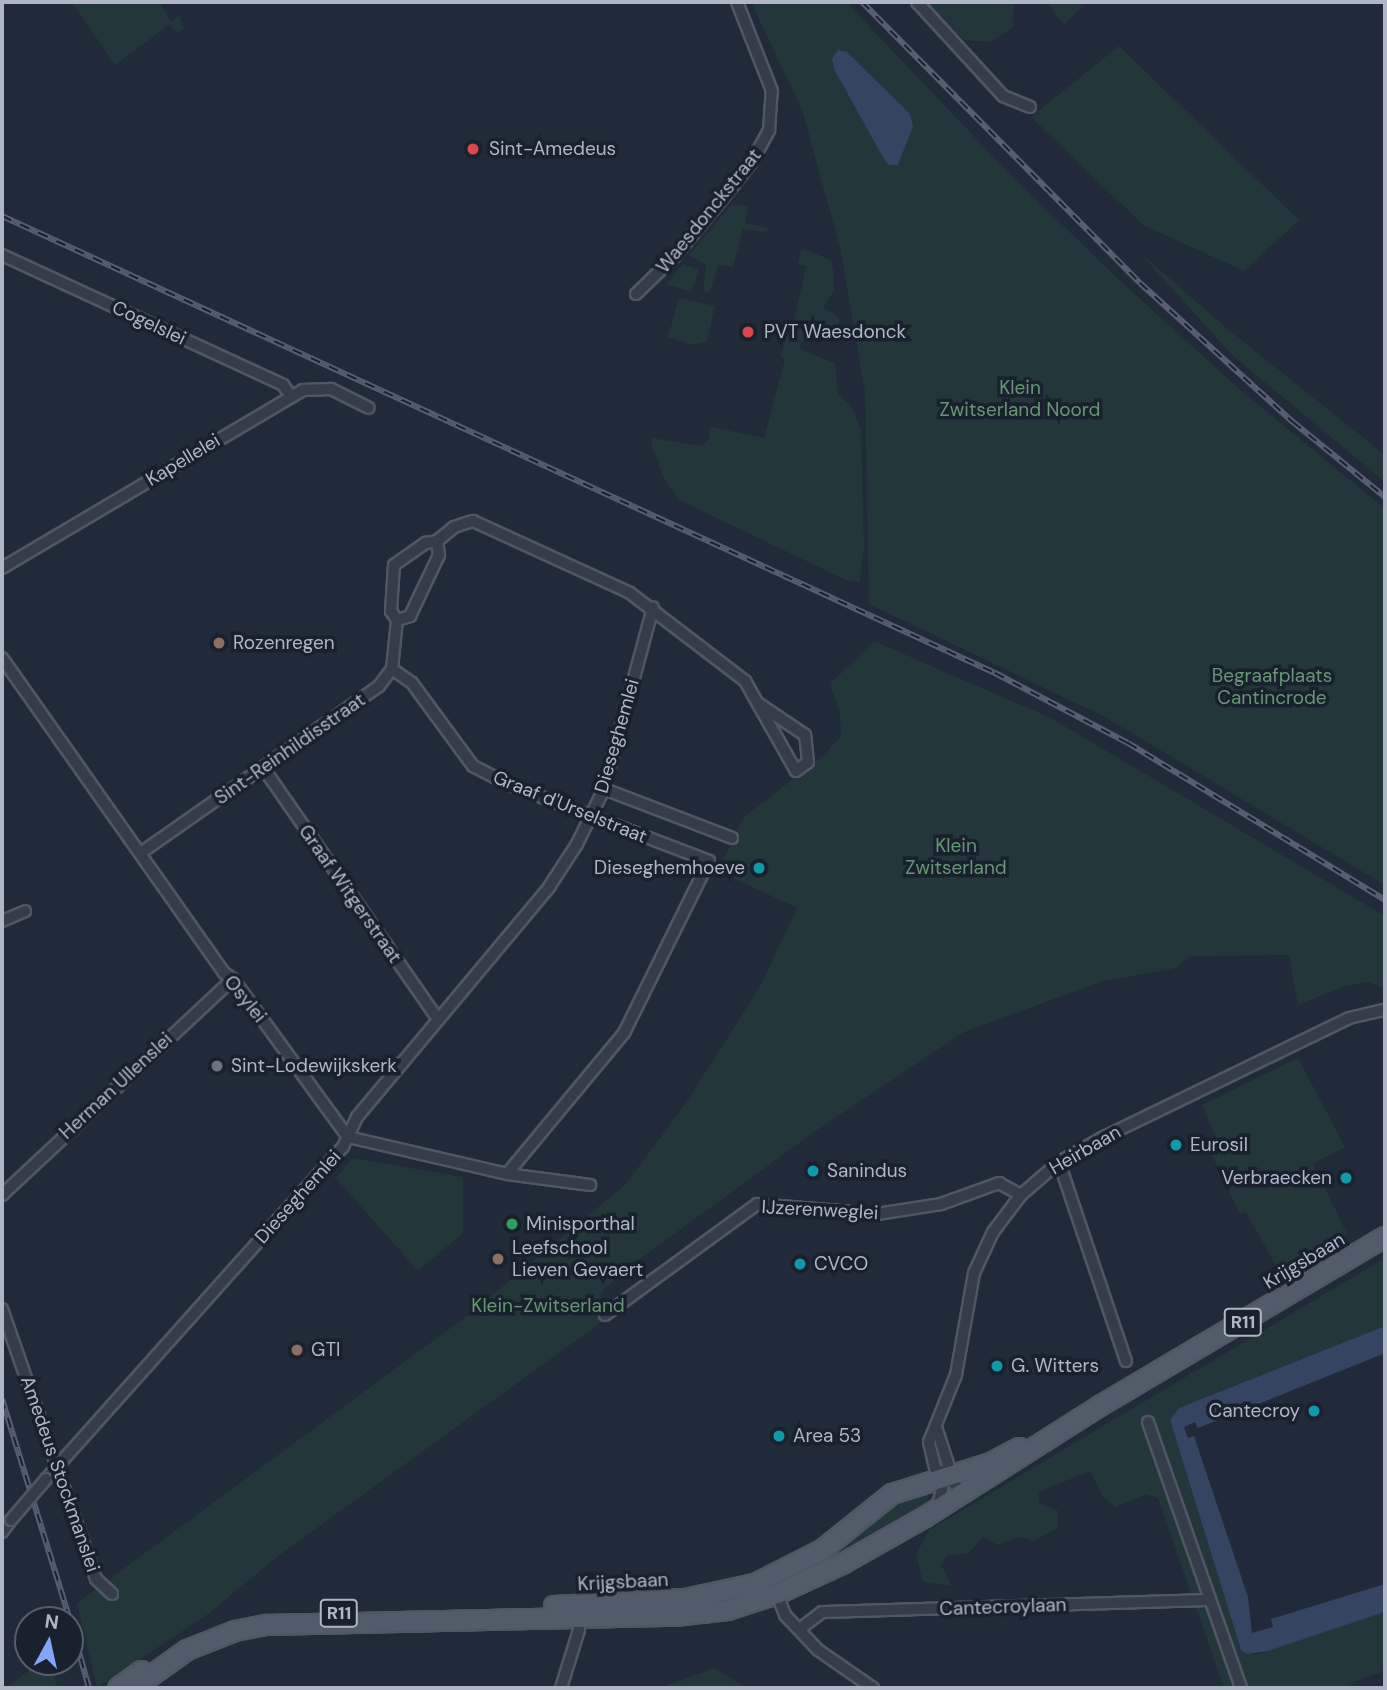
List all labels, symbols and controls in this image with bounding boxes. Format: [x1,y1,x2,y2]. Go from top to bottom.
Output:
place label: Sint-Amedeus [489,138,616,160]
marker: Sint-Amedeus [463,139,483,159]
street label: Waesdonckstraat [652,144,766,278]
street label: Cogelslei [108,296,190,350]
place label: PVT Waesdonck [764,321,906,343]
marker: PVT Waesdonck [738,322,758,342]
park label: Klein Zwitserland Noord [940,377,1100,421]
street label: Kapellelei [142,429,224,491]
place label: Rozenregen [233,632,335,654]
marker: Rozenregen [211,635,227,651]
park label: Begraafplaats Cantincrode [1212,665,1332,709]
street label: Dieseghemlei [590,676,644,796]
street label: Sint-Reinhildisstraat [210,689,370,809]
street label: Graaf d'Urselstraat [490,766,650,848]
street label: Graaf Witgerstraat [294,820,406,968]
park label: Klein Zwitserland [905,835,1007,879]
place label: Dieseghemhoeve [594,857,745,879]
marker: Dieseghemhoeve [751,860,767,876]
street label: Osylei [219,971,271,1027]
street label: Herman Ullenslei [55,1028,177,1144]
place label: Sint-Lodewijkskerk [231,1055,397,1077]
marker: Sint-Lodewijkskerk [209,1058,225,1074]
street label: Heirbaan [1045,1120,1125,1180]
place label: Eurosil [1190,1134,1248,1156]
marker: Eurosil [1168,1137,1184,1153]
street label: Dieseghemlei [250,1146,346,1248]
place label: Sanindus [827,1160,907,1182]
marker: Sanindus [805,1163,821,1179]
place label: Verbraecken [1221,1167,1332,1189]
marker: Verbraecken [1338,1170,1354,1186]
street label: IJzerenweglei [761,1196,879,1224]
place label: Minisporthal [526,1213,635,1235]
marker: Minisporthal [504,1216,520,1232]
street label: Krijgsbaan [1259,1228,1349,1294]
place label: Leefschool Lieven Gevaert [512,1237,643,1281]
marker: Leefschool Lieven Gevaert [490,1251,506,1267]
place label: CVCO [814,1253,868,1275]
marker: CVCO [792,1256,808,1272]
park label: Klein-Zwitserland [471,1295,625,1317]
road number: R11 [1224,1308,1262,1336]
place label: GTI [311,1339,341,1361]
marker: GTI [289,1342,305,1358]
place label: G. Witters [1011,1355,1099,1377]
marker: G. Witters [989,1358,1005,1374]
street label: Amedeus Stockmanslei [16,1373,104,1575]
place label: Cantecroy [1209,1400,1300,1422]
marker: Cantecroy [1306,1403,1322,1419]
place label: Area 53 [793,1425,861,1447]
marker: Area 53 [771,1428,787,1444]
street label: Krijgsbaan [577,1568,669,1596]
street label: Cantecroylaan [939,1593,1067,1621]
road number: R11 [320,1598,358,1628]
north arrow [14,1606,84,1676]
text: N [43,1608,60,1635]

